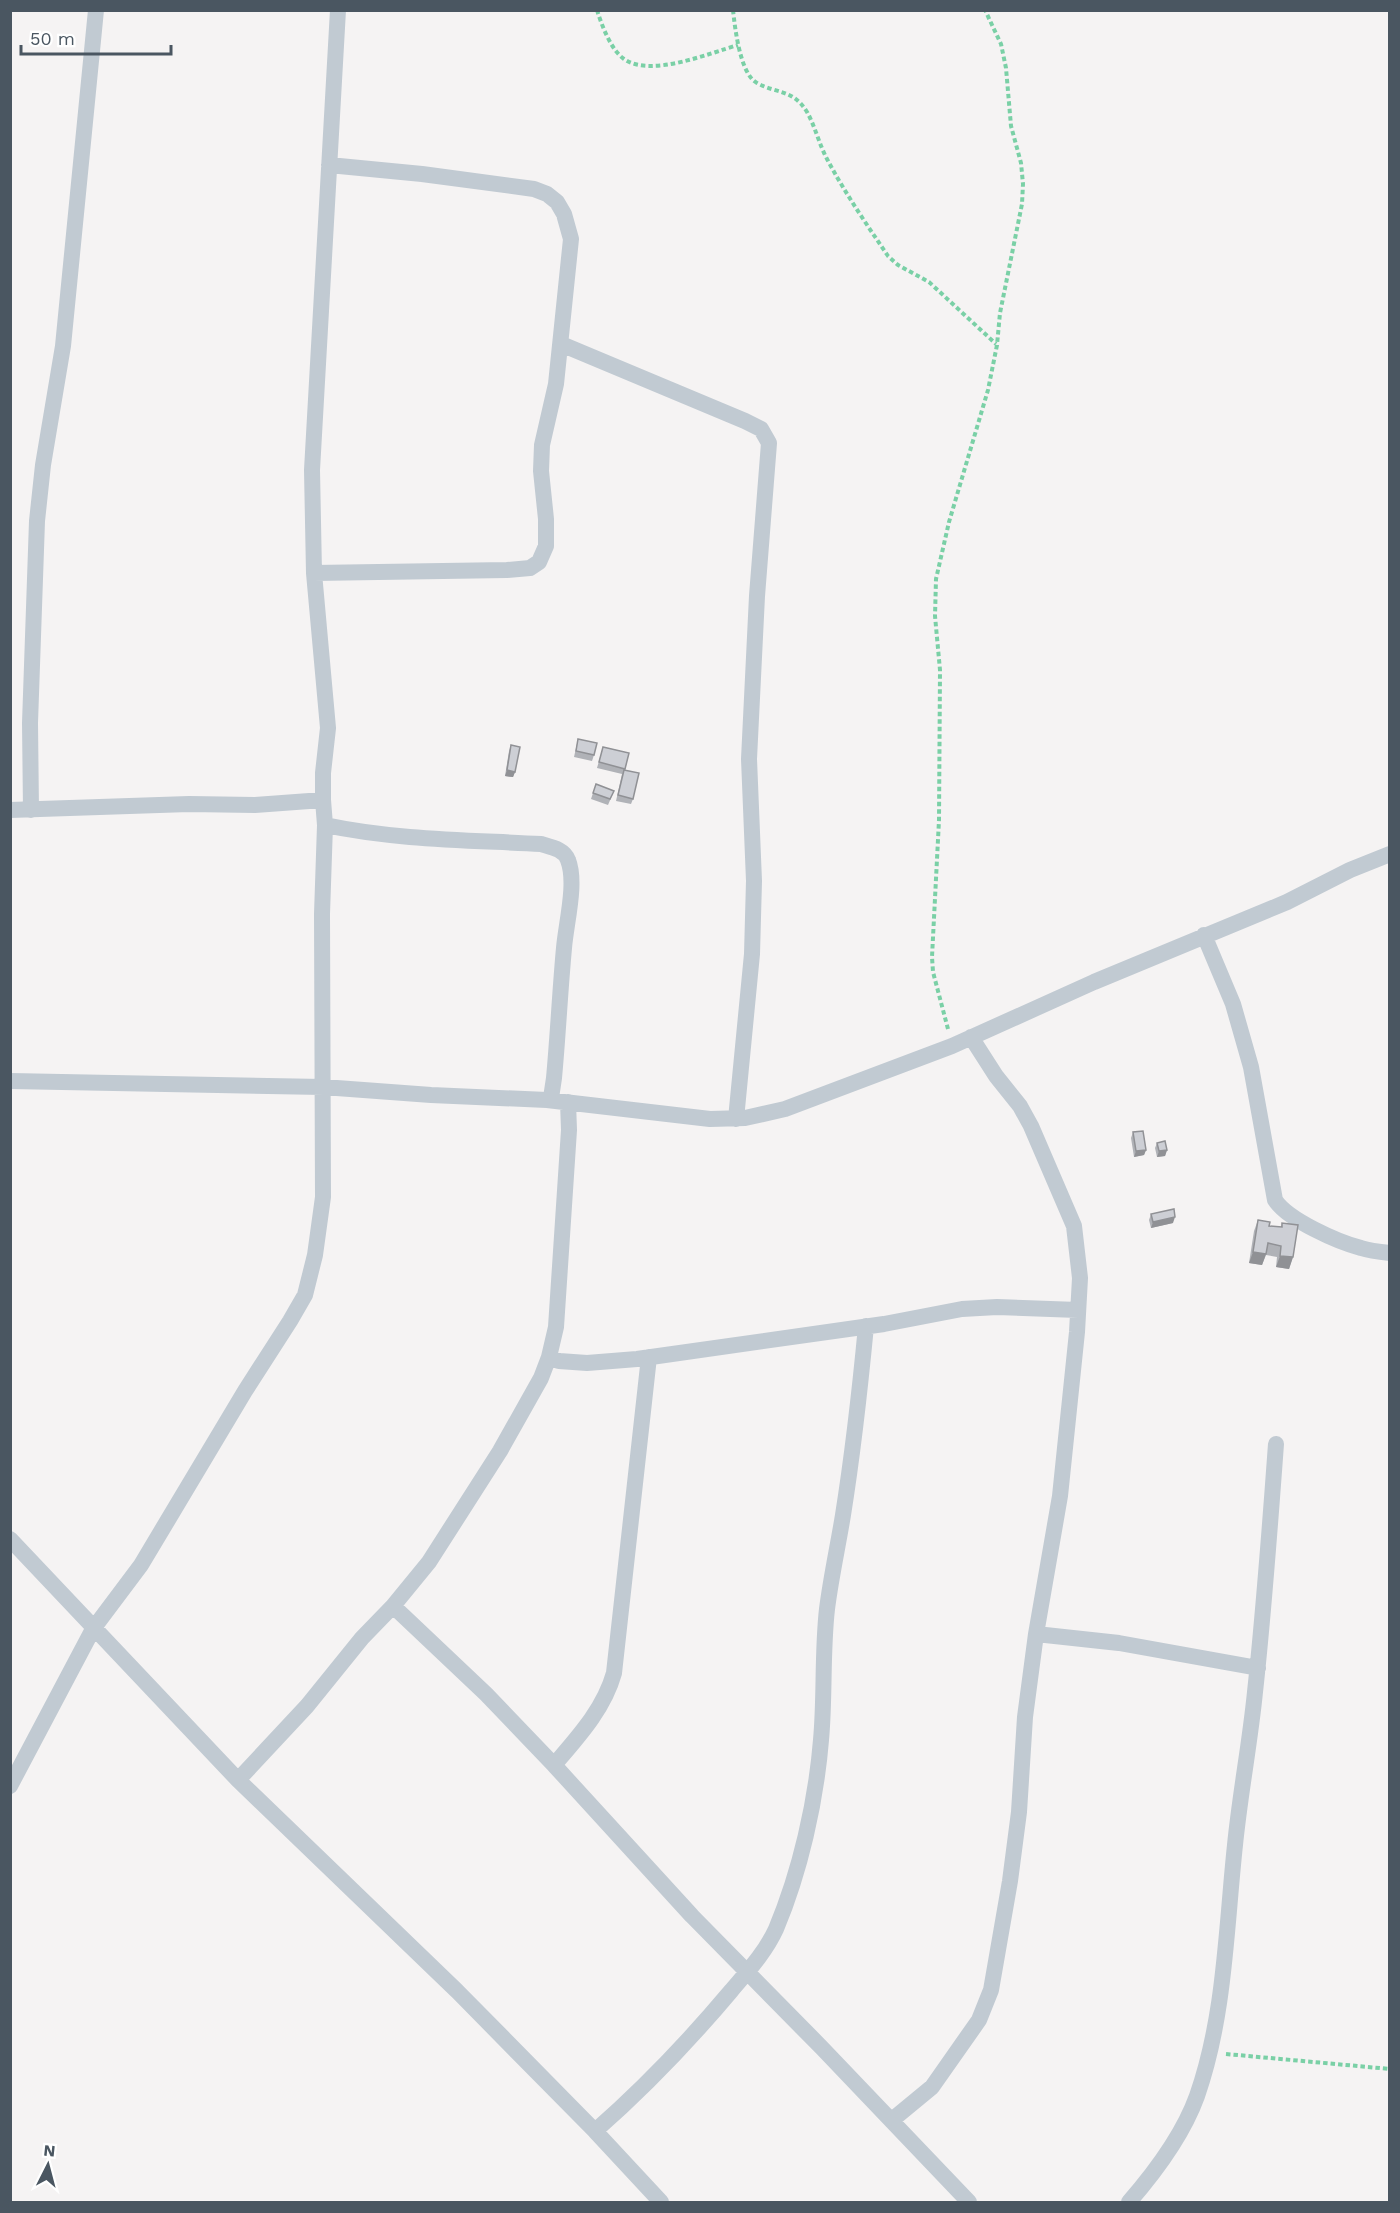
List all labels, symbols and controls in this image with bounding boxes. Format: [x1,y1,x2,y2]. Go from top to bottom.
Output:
scale bar [21,18,171,56]
text: 50 m [30,28,75,49]
north arrow [18,2135,78,2195]
text: N [43,2141,56,2161]

